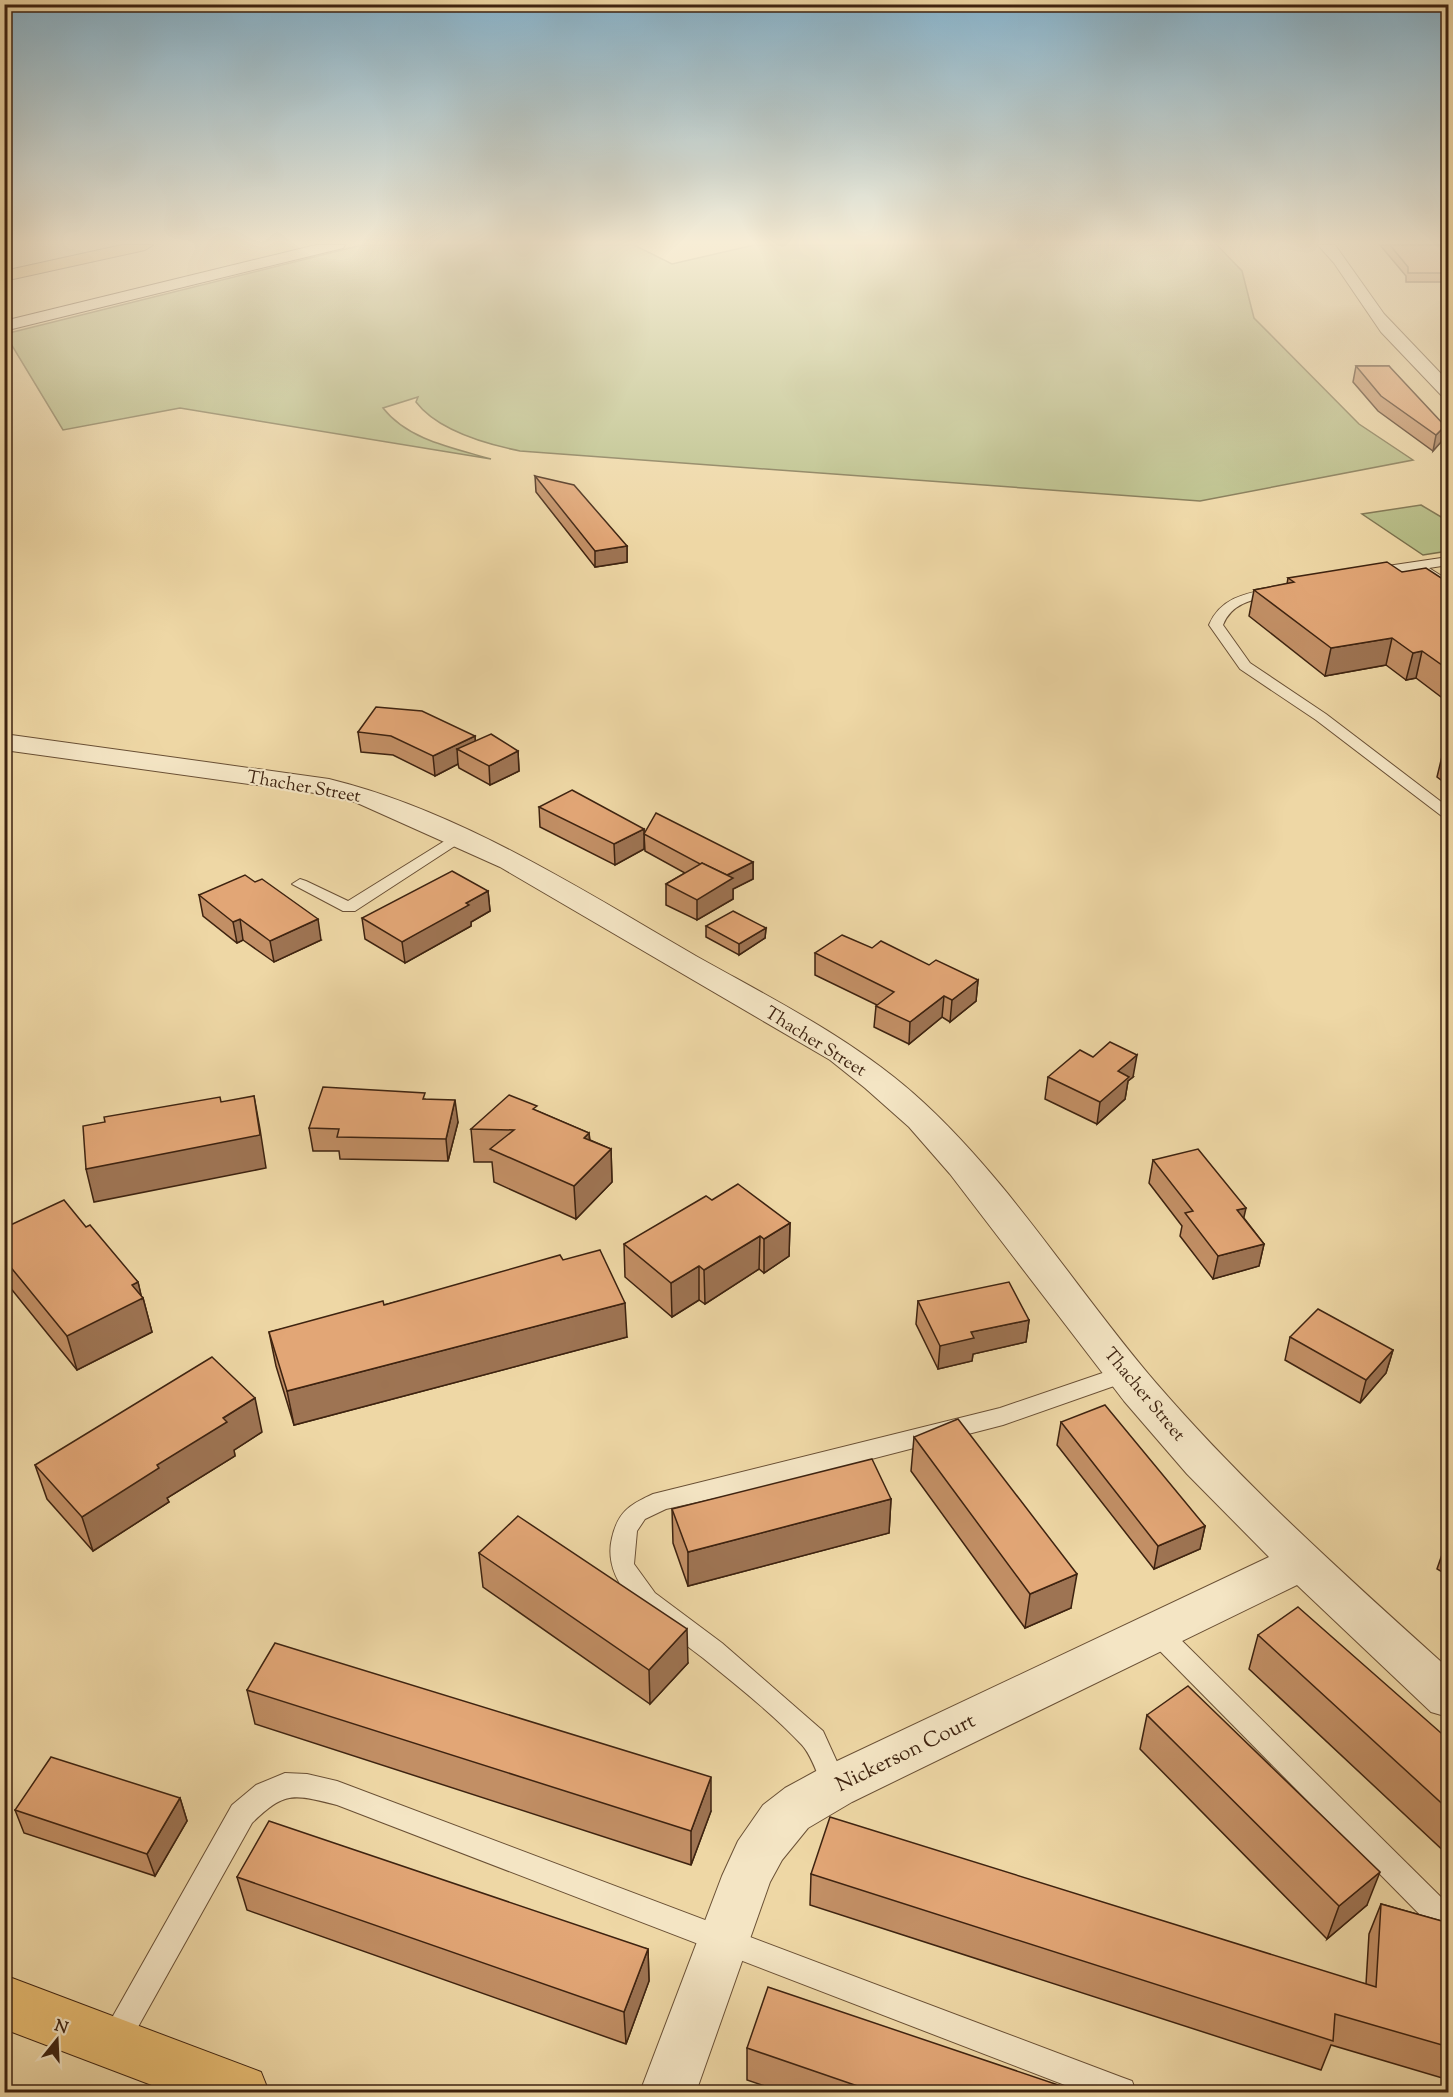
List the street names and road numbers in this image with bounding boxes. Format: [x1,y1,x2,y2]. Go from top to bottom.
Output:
street label: Thacher Street [245,765,363,811]
street label: Thacher Street [759,1001,871,1084]
street label: Thacher Street [1096,1343,1190,1448]
street label: Nickerson Court [831,1707,981,1801]

